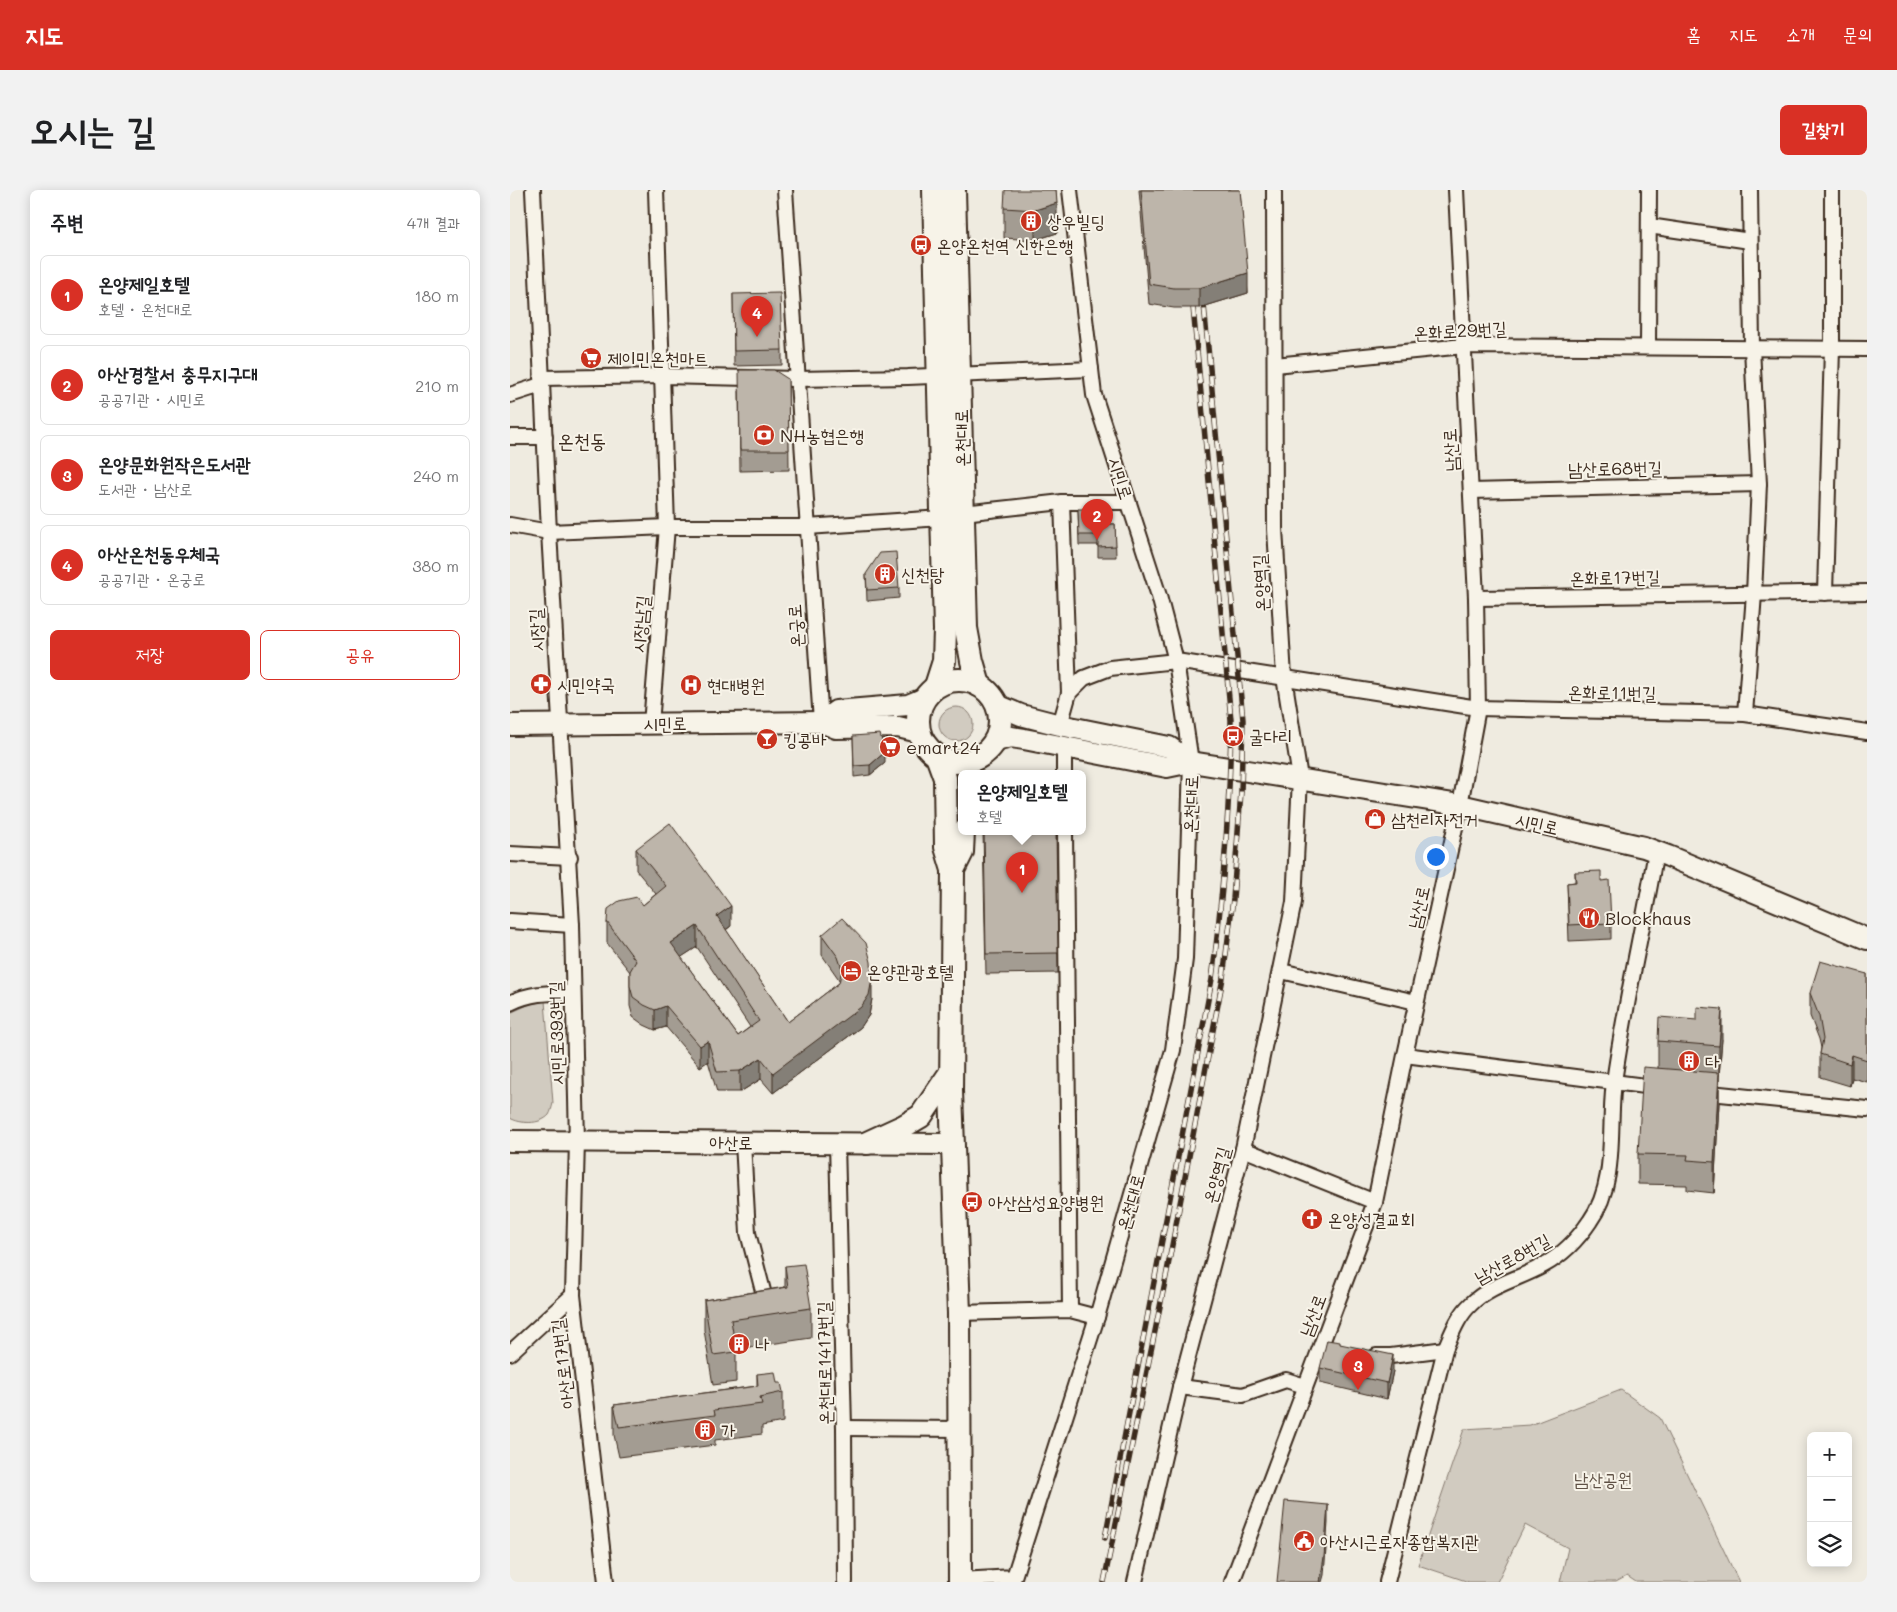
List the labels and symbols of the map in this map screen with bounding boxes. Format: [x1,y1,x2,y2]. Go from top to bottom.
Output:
building icon: 상우빌딩 [1019,209,1043,233]
place label: 상우빌딩 [1047,209,1105,233]
bus stop icon: 온양온천역 신한은행 [909,233,933,257]
place label: 온양온천역 신한은행 [937,233,1073,257]
pin: 4 [741,296,773,337]
street label: 온화로29번길 [1413,316,1508,344]
supermarket icon: 제이민온천마트 [579,346,603,370]
place label: 제이민온천마트 [607,346,708,370]
street label: 온천대로 [948,409,974,467]
bank icon: NH농협은행 [752,423,776,447]
place label: NH농협은행 [780,423,864,447]
district label: 온천동 [558,427,606,453]
street label: 남산로 [1437,428,1463,472]
street label: 시민로 [1103,454,1139,502]
street label: 남산로68번길 [1568,455,1663,481]
pin: 2 [1081,499,1113,540]
street label: 온양역길 [1246,553,1273,613]
building icon: 신천탕 [873,562,897,586]
place label: 신천탕 [901,562,945,586]
street label: 온화로17번길 [1570,564,1661,590]
street label: 시장남길 [626,594,655,654]
street label: 온궁로 [782,603,808,649]
street label: 시장길 [523,607,549,652]
pharmacy icon: 시민약국 [529,672,553,696]
place label: 시민약국 [557,672,615,696]
hospital icon: 현대병원 [679,673,703,697]
place label: 현대병원 [707,673,765,697]
street label: 온화로11번길 [1568,679,1657,705]
street label: 시민로 [643,711,687,735]
bus stop icon: 굴다리 [1221,724,1245,748]
place label: 굴다리 [1249,724,1292,748]
bar icon: 킹콩바 [755,727,779,751]
place label: 킹콩바 [783,727,827,751]
supermarket icon: emart24 [878,735,902,759]
place label: emart24 [906,735,981,759]
street label: 온천대로 [1177,775,1203,833]
street label: 시민로 [1513,806,1561,840]
shop icon: 삼천리자전거 [1363,807,1387,831]
place label: 삼천리자전거 [1391,807,1478,831]
your location [1423,844,1449,870]
pin: 1 [1006,852,1038,893]
street label: 남산로 [1401,883,1435,931]
restaurant icon: Blockhaus [1577,906,1601,930]
place label: Blockhaus [1605,906,1691,930]
hotel icon: 온양관광호텔 [839,959,863,983]
place label: 온양관광호텔 [867,959,954,983]
street label: 시민로393번길 [543,980,569,1085]
building icon: 다 [1677,1049,1701,1073]
place label: 다 [1705,1049,1720,1073]
street label: 아산로 [709,1130,753,1154]
street label: 온양역길 [1197,1143,1235,1206]
street label: 온천대로 [1110,1171,1150,1233]
bus stop icon: 아산삼성요양병원 [960,1190,984,1214]
place label: 아산삼성요양병원 [988,1190,1104,1214]
church icon: 온양성결교회 [1300,1207,1324,1231]
place label: 온양성결교회 [1328,1207,1415,1231]
street label: 남산로8번길 [1470,1227,1555,1289]
street label: 남산로 [1293,1290,1331,1340]
street label: 온천대로1417번길 [811,1301,837,1425]
street label: 아산로17번길 [545,1317,579,1410]
building icon: 나 [727,1332,751,1356]
place label: 나 [755,1332,770,1356]
pin: 3 [1342,1349,1374,1390]
building icon: 가 [693,1418,717,1442]
place label: 가 [721,1418,736,1442]
park label: 남산공원 [1574,1467,1632,1491]
public building icon: 아산시근로자종합복지관 [1292,1529,1316,1553]
place label: 아산시근로자종합복지관 [1320,1529,1479,1553]

